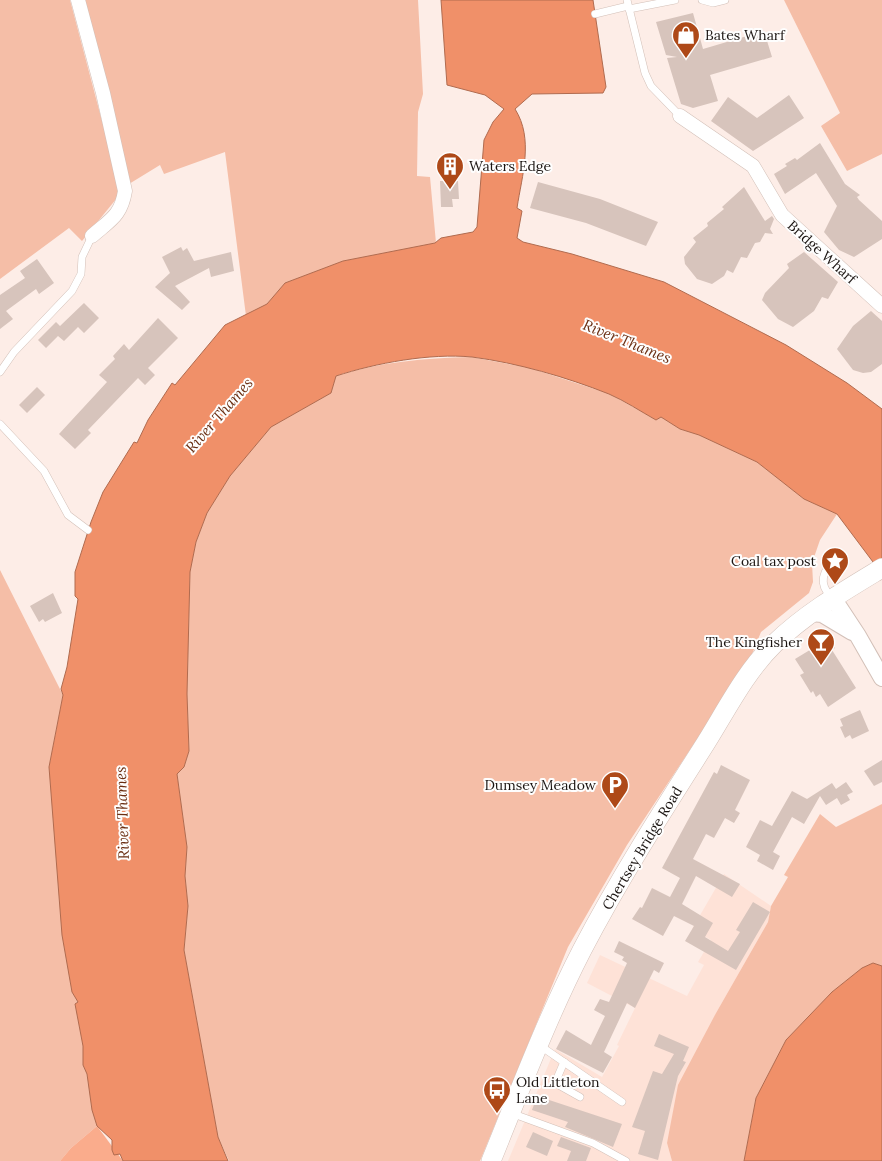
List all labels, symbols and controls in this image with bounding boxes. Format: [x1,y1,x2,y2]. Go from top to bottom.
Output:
shop icon: Bates Wharf [671,20,701,59]
place label: Bates Wharf [705,26,786,44]
building icon: Waters Edge [435,151,465,190]
place label: Waters Edge [469,157,551,175]
street label: Bridge Wharf [784,216,861,288]
water label: River Thames [580,315,674,367]
water label: River Thames [181,374,257,456]
place icon: Coal tax post [820,546,850,585]
place label: Coal tax post [731,552,817,570]
bar icon: The Kingfisher [806,627,836,666]
place label: The Kingfisher [706,633,802,651]
water label: River Thames [111,766,133,860]
parking icon: Dumsey Meadow [600,770,630,809]
place label: Dumsey Meadow [484,776,597,794]
street label: Chertsey Bridge Road [598,783,686,913]
place label: Old Littleton Lane [516,1073,600,1107]
bus stop icon: Old Littleton Lane [482,1075,512,1114]

